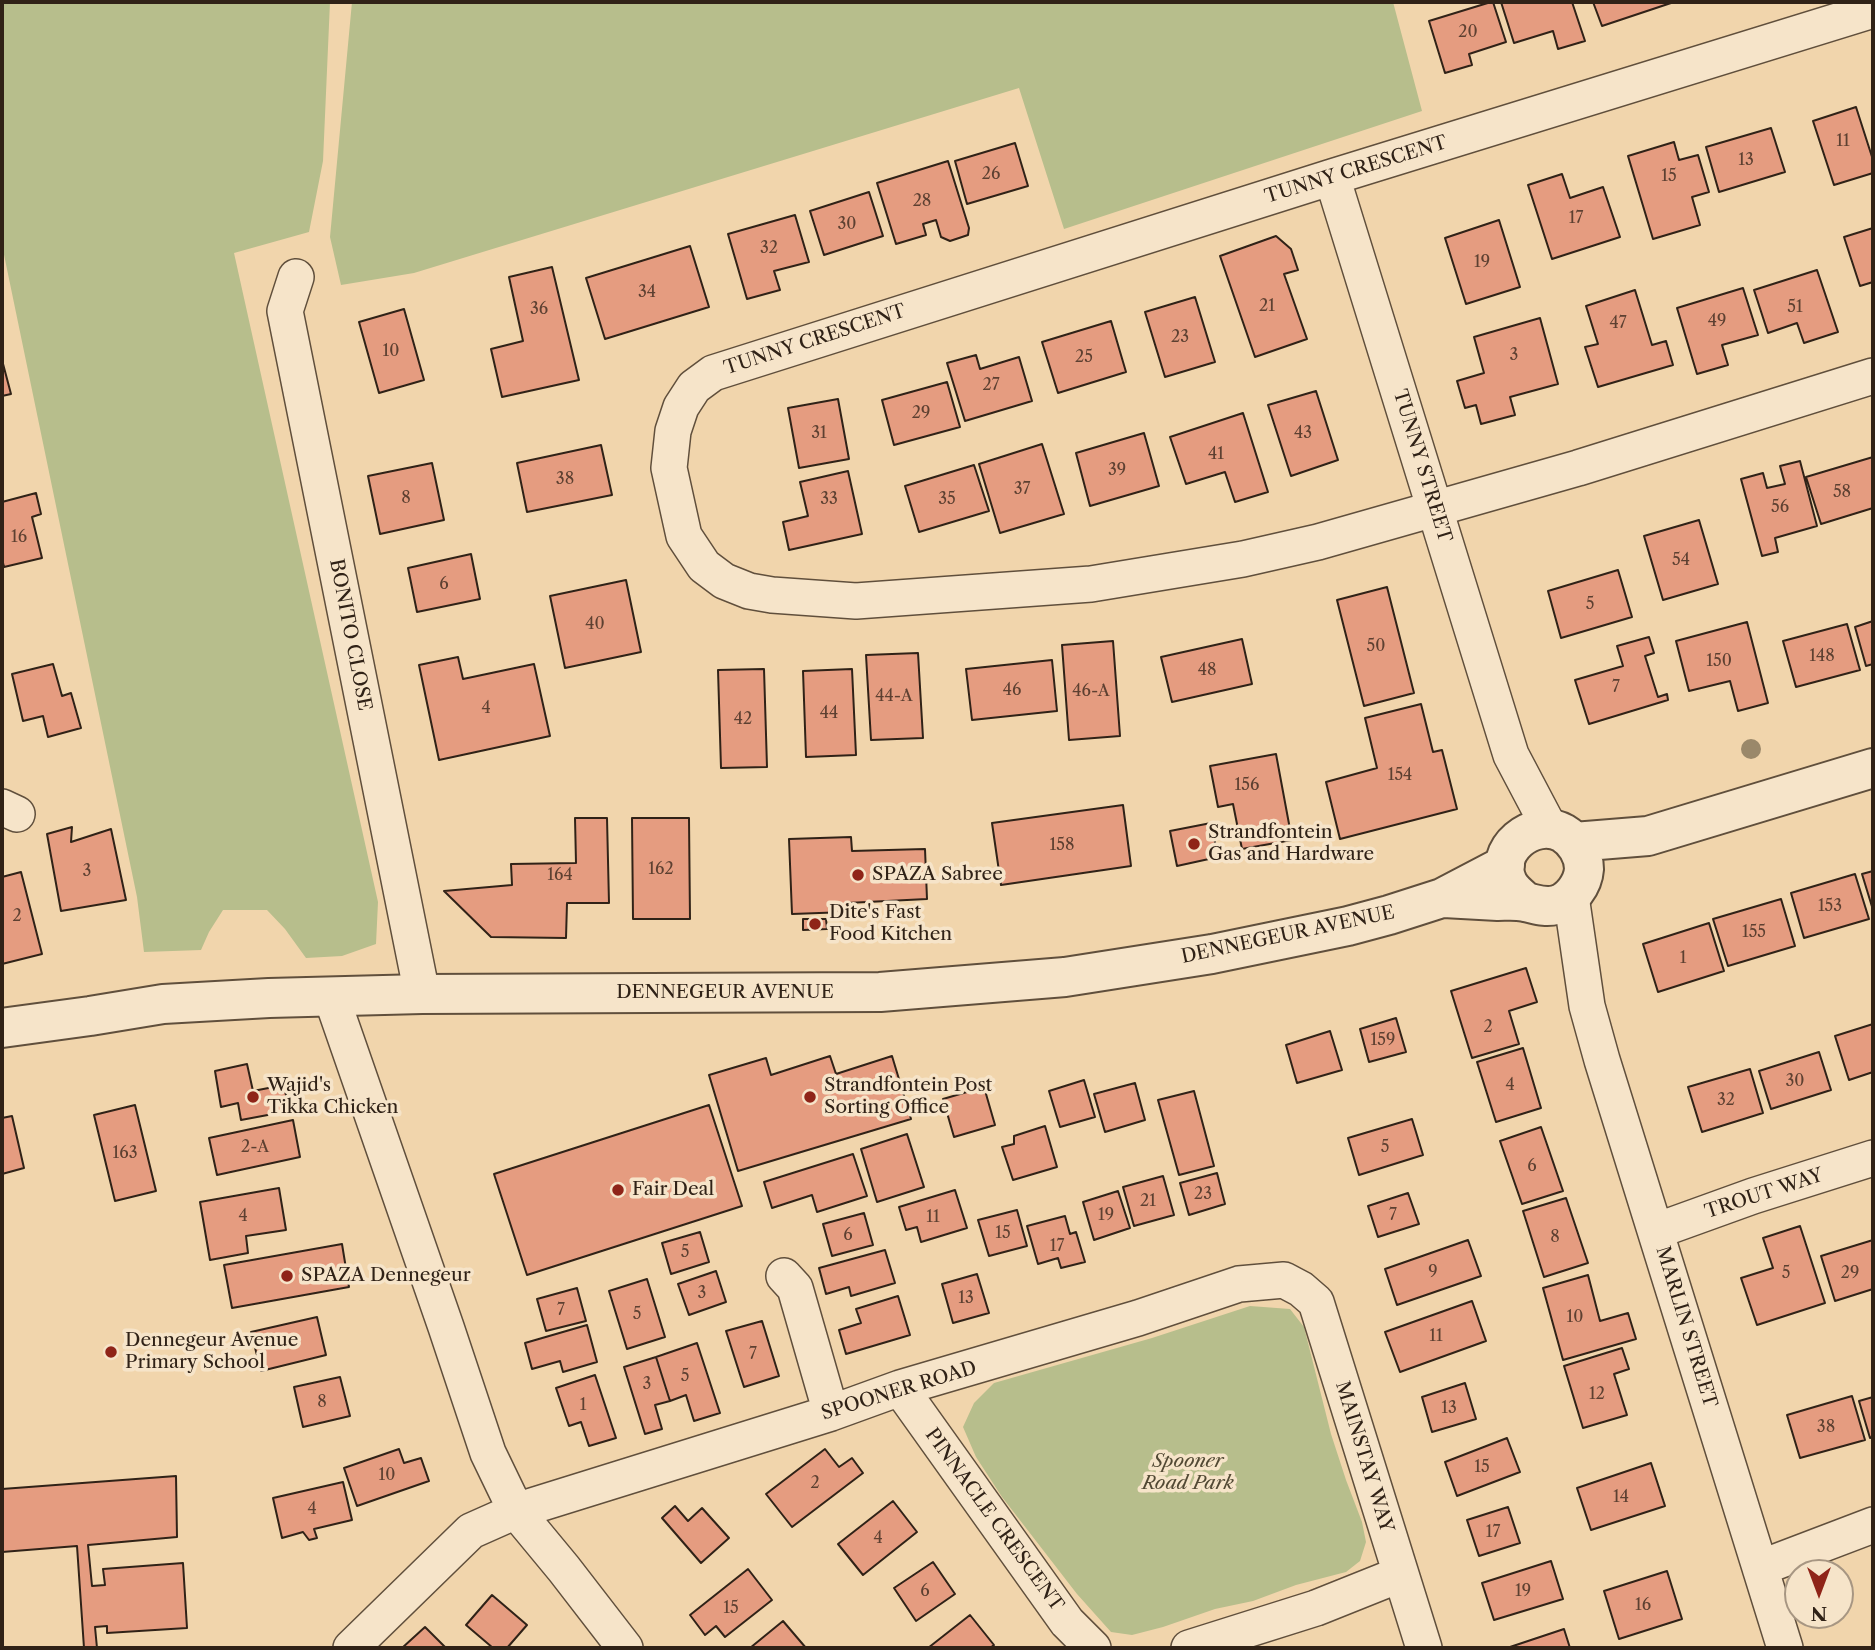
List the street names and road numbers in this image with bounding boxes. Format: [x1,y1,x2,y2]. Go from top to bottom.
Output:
street label: TUNNY CRESCENT [1262,131,1450,209]
street label: TUNNY CRESCENT [721,300,909,380]
street label: TUNNY STREET [1388,387,1456,545]
street label: BONITO CLOSE [324,557,376,713]
street label: DENNEGEUR AVENUE [1179,901,1397,969]
street label: DENNEGEUR AVENUE [616,982,834,1004]
street label: TROUT WAY [1702,1164,1826,1224]
street label: MARLIN STREET [1651,1244,1721,1410]
street label: SPOONER ROAD [818,1357,980,1425]
street label: MAINSTAY WAY [1330,1379,1398,1535]
street label: PINNACLE CRESCENT [920,1424,1068,1616]

